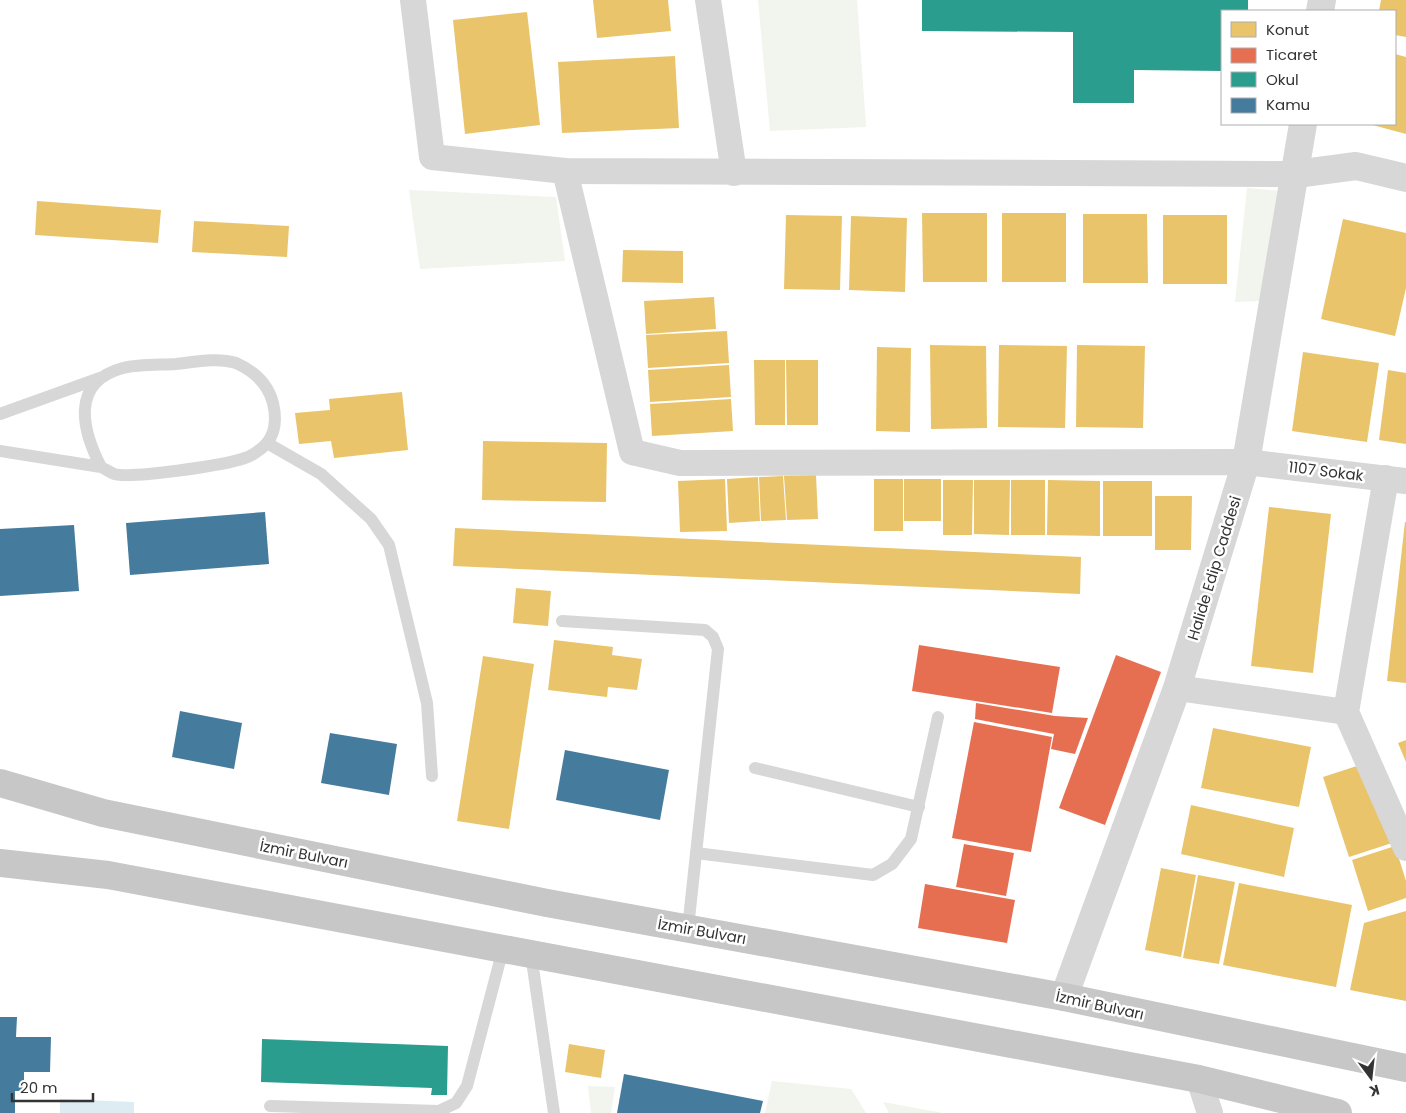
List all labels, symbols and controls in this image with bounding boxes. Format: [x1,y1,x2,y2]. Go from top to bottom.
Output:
legend [1221,10,1396,125]
text: Konut [1266,19,1309,40]
text: Ticaret [1266,44,1317,65]
text: Okul [1266,69,1299,90]
text: Kamu [1266,94,1310,115]
street label: 1107 Sokak [1287,456,1365,486]
street label: Halide Edip Caddesi [1182,493,1246,643]
street label: İzmir Bulvarı [258,835,350,873]
street label: İzmir Bulvarı [656,913,748,949]
street label: İzmir Bulvarı [1054,985,1146,1025]
north arrow [1346,1053,1396,1103]
scale bar [12,1070,94,1102]
text: 20 m [20,1077,58,1098]
text: K [1367,1080,1382,1102]

